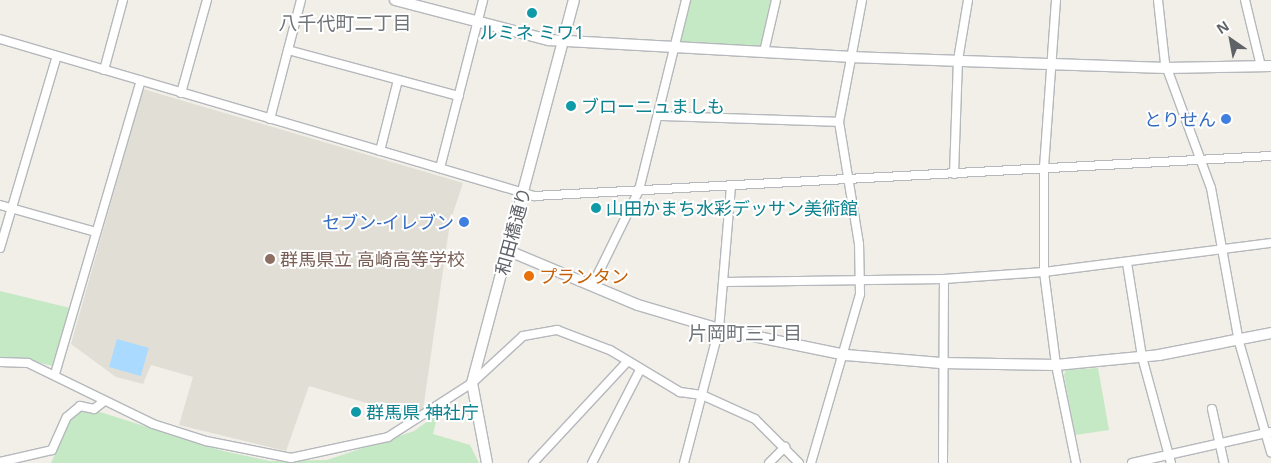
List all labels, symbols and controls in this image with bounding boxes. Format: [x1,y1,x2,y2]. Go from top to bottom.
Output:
marker: ルミネ ミワ1 [526,7,538,19]
district label: 八千代町二丁目 [279,13,411,35]
north arrow [1206,15,1256,65]
text: N [1213,16,1233,38]
place label: ルミネ ミワ1 [480,21,584,43]
place label: ブローニュましも [581,95,725,117]
marker: ブローニュましも [565,100,577,112]
place label: とりせん [1144,108,1216,130]
marker: とりせん [1220,113,1232,125]
street label: 和田橋通り [491,185,535,277]
place label: 山田かまち水彩デッサン美術館 [606,197,858,219]
marker: 山田かまち水彩デッサン美術館 [590,202,602,214]
place label: セブン-イレブン [322,211,454,233]
marker: セブン-イレブン [458,216,470,228]
place label: 群馬県立 高崎高等学校 [280,248,465,270]
marker: 群馬県立 高崎高等学校 [264,253,276,265]
place label: プランタン [539,265,629,287]
marker: プランタン [523,270,535,282]
district label: 片岡町三丁目 [688,323,802,345]
place label: 群馬県 神社庁 [366,401,479,423]
marker: 群馬県 神社庁 [350,406,362,418]

